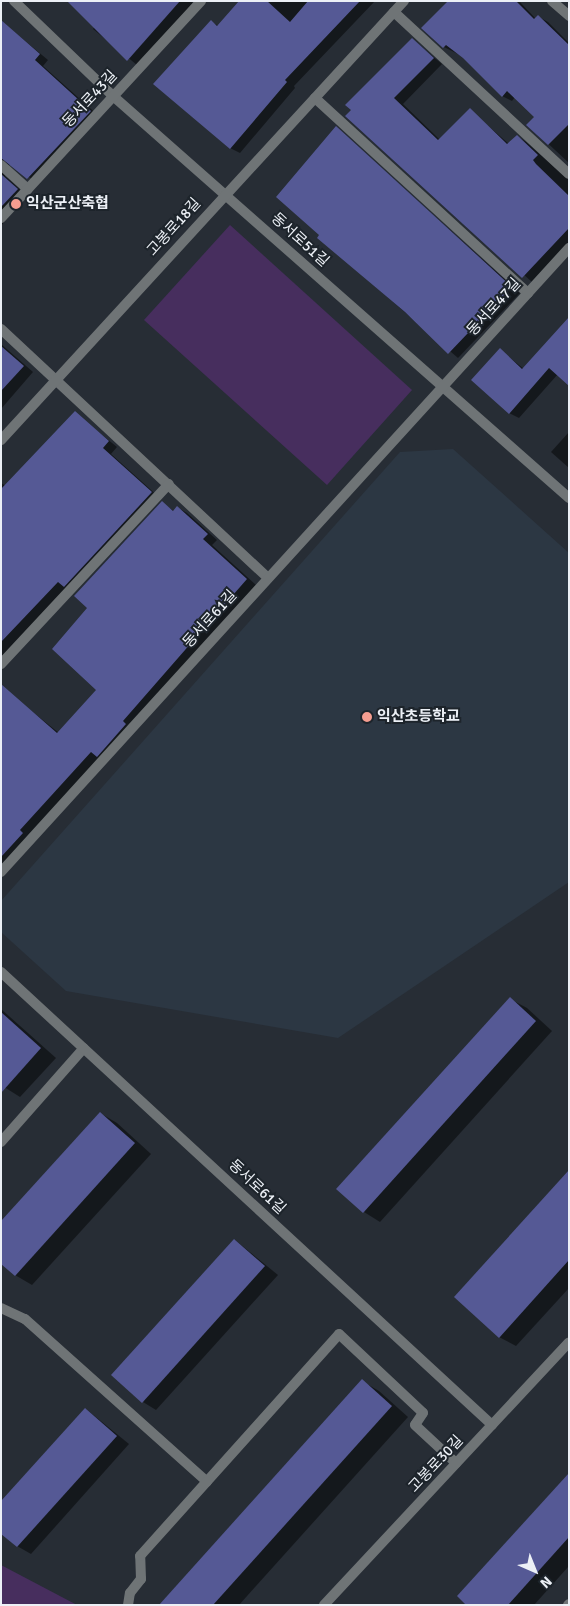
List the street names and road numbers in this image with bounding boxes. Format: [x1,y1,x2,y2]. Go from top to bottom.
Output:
street label: 동서로43길 [59,67,121,131]
street label: 고봉로18길 [143,194,205,260]
street label: 동서로51길 [267,209,333,271]
street label: 동서로47길 [463,274,525,340]
street label: 동서로61길 [179,586,241,652]
street label: 동서로61길 [225,1156,289,1218]
street label: 고봉로30길 [405,1432,467,1496]

